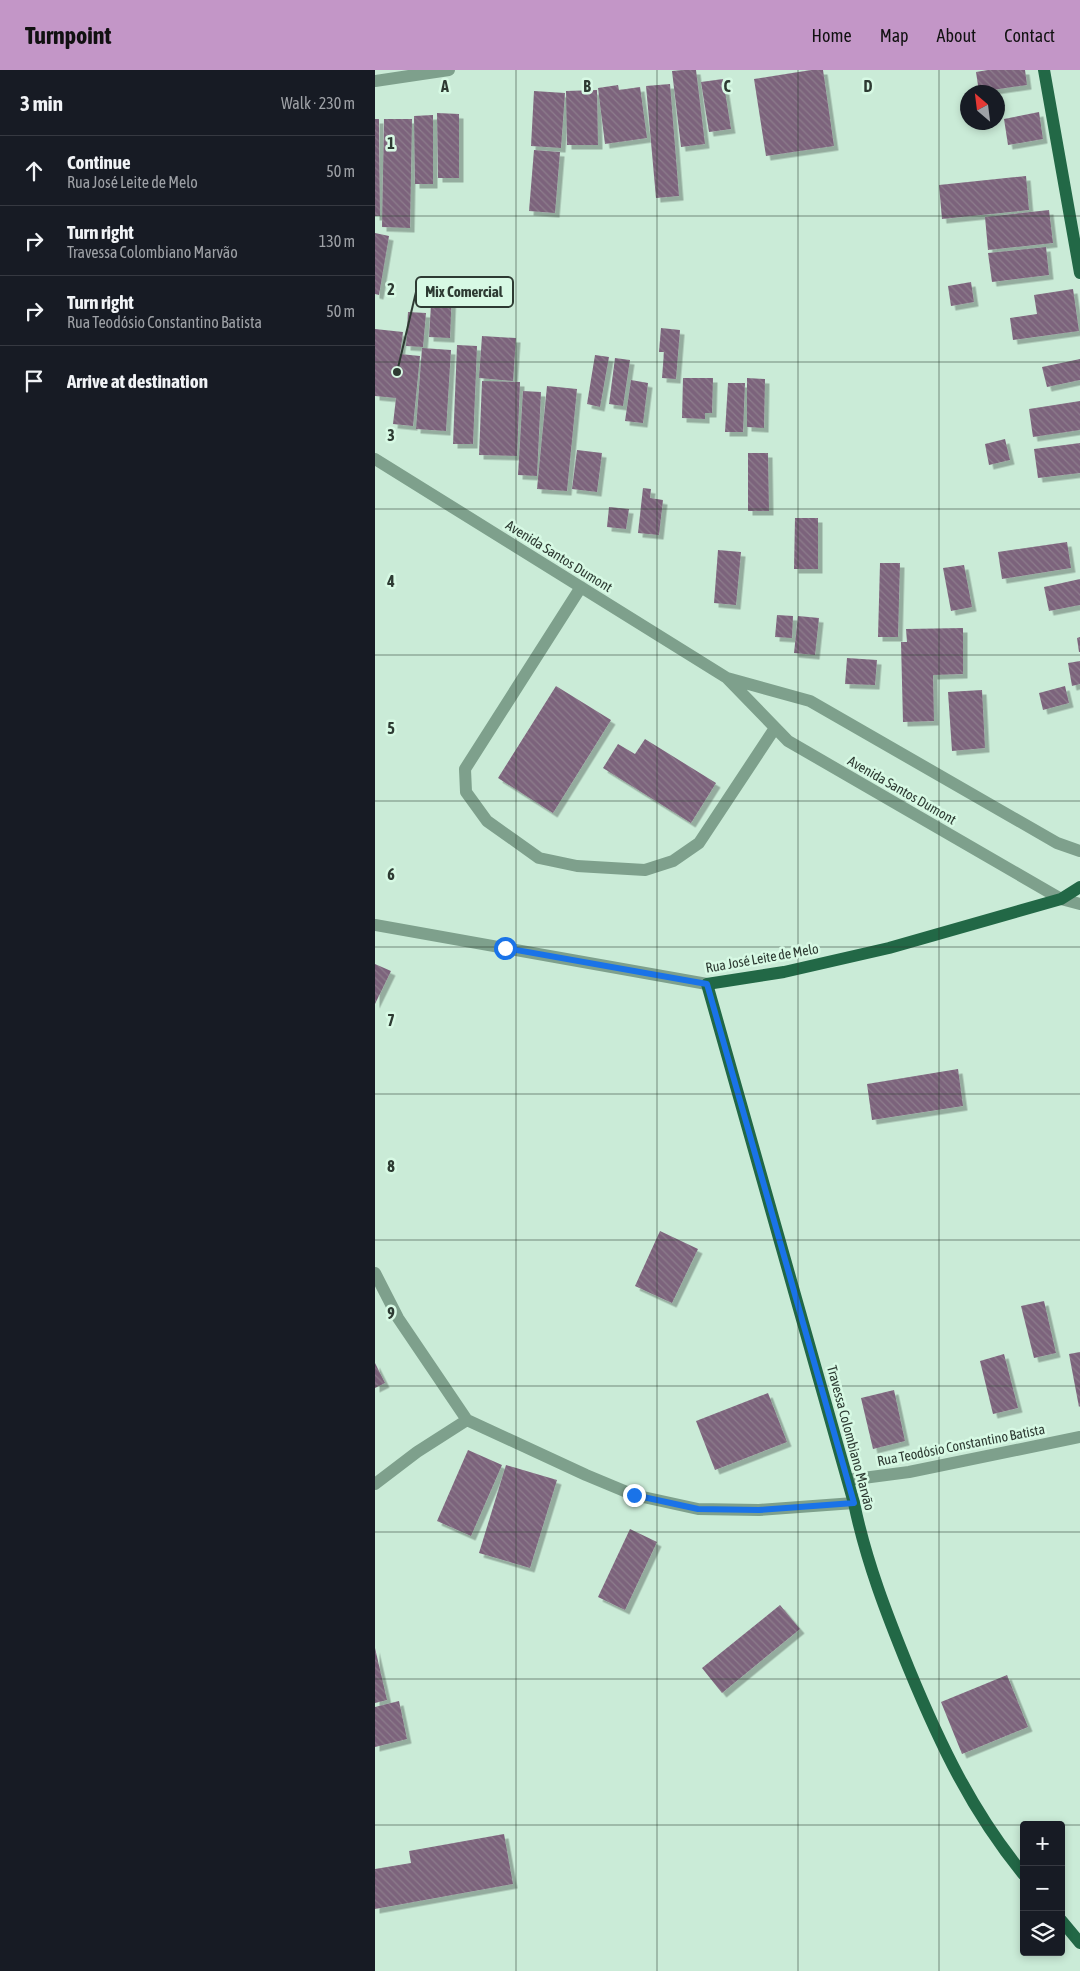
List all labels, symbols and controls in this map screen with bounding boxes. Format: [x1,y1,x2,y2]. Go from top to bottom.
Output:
text: Turnpoint [25,22,111,49]
text: Home [812,25,852,46]
text: Map [880,25,909,46]
text: About [937,25,976,46]
text: Contact [1004,25,1055,46]
text: A [440,77,449,95]
text: B [583,77,591,95]
text: C [723,77,731,95]
text: D [864,77,873,95]
north arrow [960,85,1005,130]
text: 3 min [20,91,63,115]
text: Walk · 230 m [281,94,355,112]
text: 1 [387,134,395,152]
text: Continue [67,151,131,173]
icon: ahead [20,157,48,185]
text: 50 m [326,162,355,180]
text: Rua José Leite de Melo [67,173,198,191]
text: Turn right [67,221,134,243]
icon: right [20,227,48,255]
text: 130 m [319,232,355,250]
text: Travessa Colombiano Marvão [67,243,238,261]
callout: Mix Comercial [416,277,513,307]
text: 2 [387,280,395,298]
text: Mix Comercial [425,283,504,300]
text: Turn right [67,291,134,313]
icon: right [20,297,48,325]
text: 50 m [326,302,355,320]
text: Rua Teodósio Constantino Batista [67,313,262,331]
icon: arrive [20,367,48,395]
text: Arrive at destination [67,370,208,392]
text: 3 [387,426,395,444]
street label: Avenida Santos Dumont [503,517,615,595]
text: 4 [386,572,395,590]
text: 5 [387,719,395,737]
street label: Avenida Santos Dumont [845,752,959,828]
text: 6 [387,865,395,883]
route start [494,937,517,960]
street label: Rua José Leite de Melo [704,940,820,976]
text: 7 [387,1011,395,1029]
text: 8 [387,1157,395,1175]
text: 9 [387,1304,395,1322]
street label: Travessa Colombiano Marvão [824,1364,878,1512]
street label: Rua Teodósio Constantino Batista [876,1421,1046,1469]
route end [623,1484,646,1507]
map controls [1020,1821,1065,1956]
button: + [1020,1821,1065,1866]
button: − [1020,1866,1065,1911]
button: layers [1020,1911,1065,1956]

